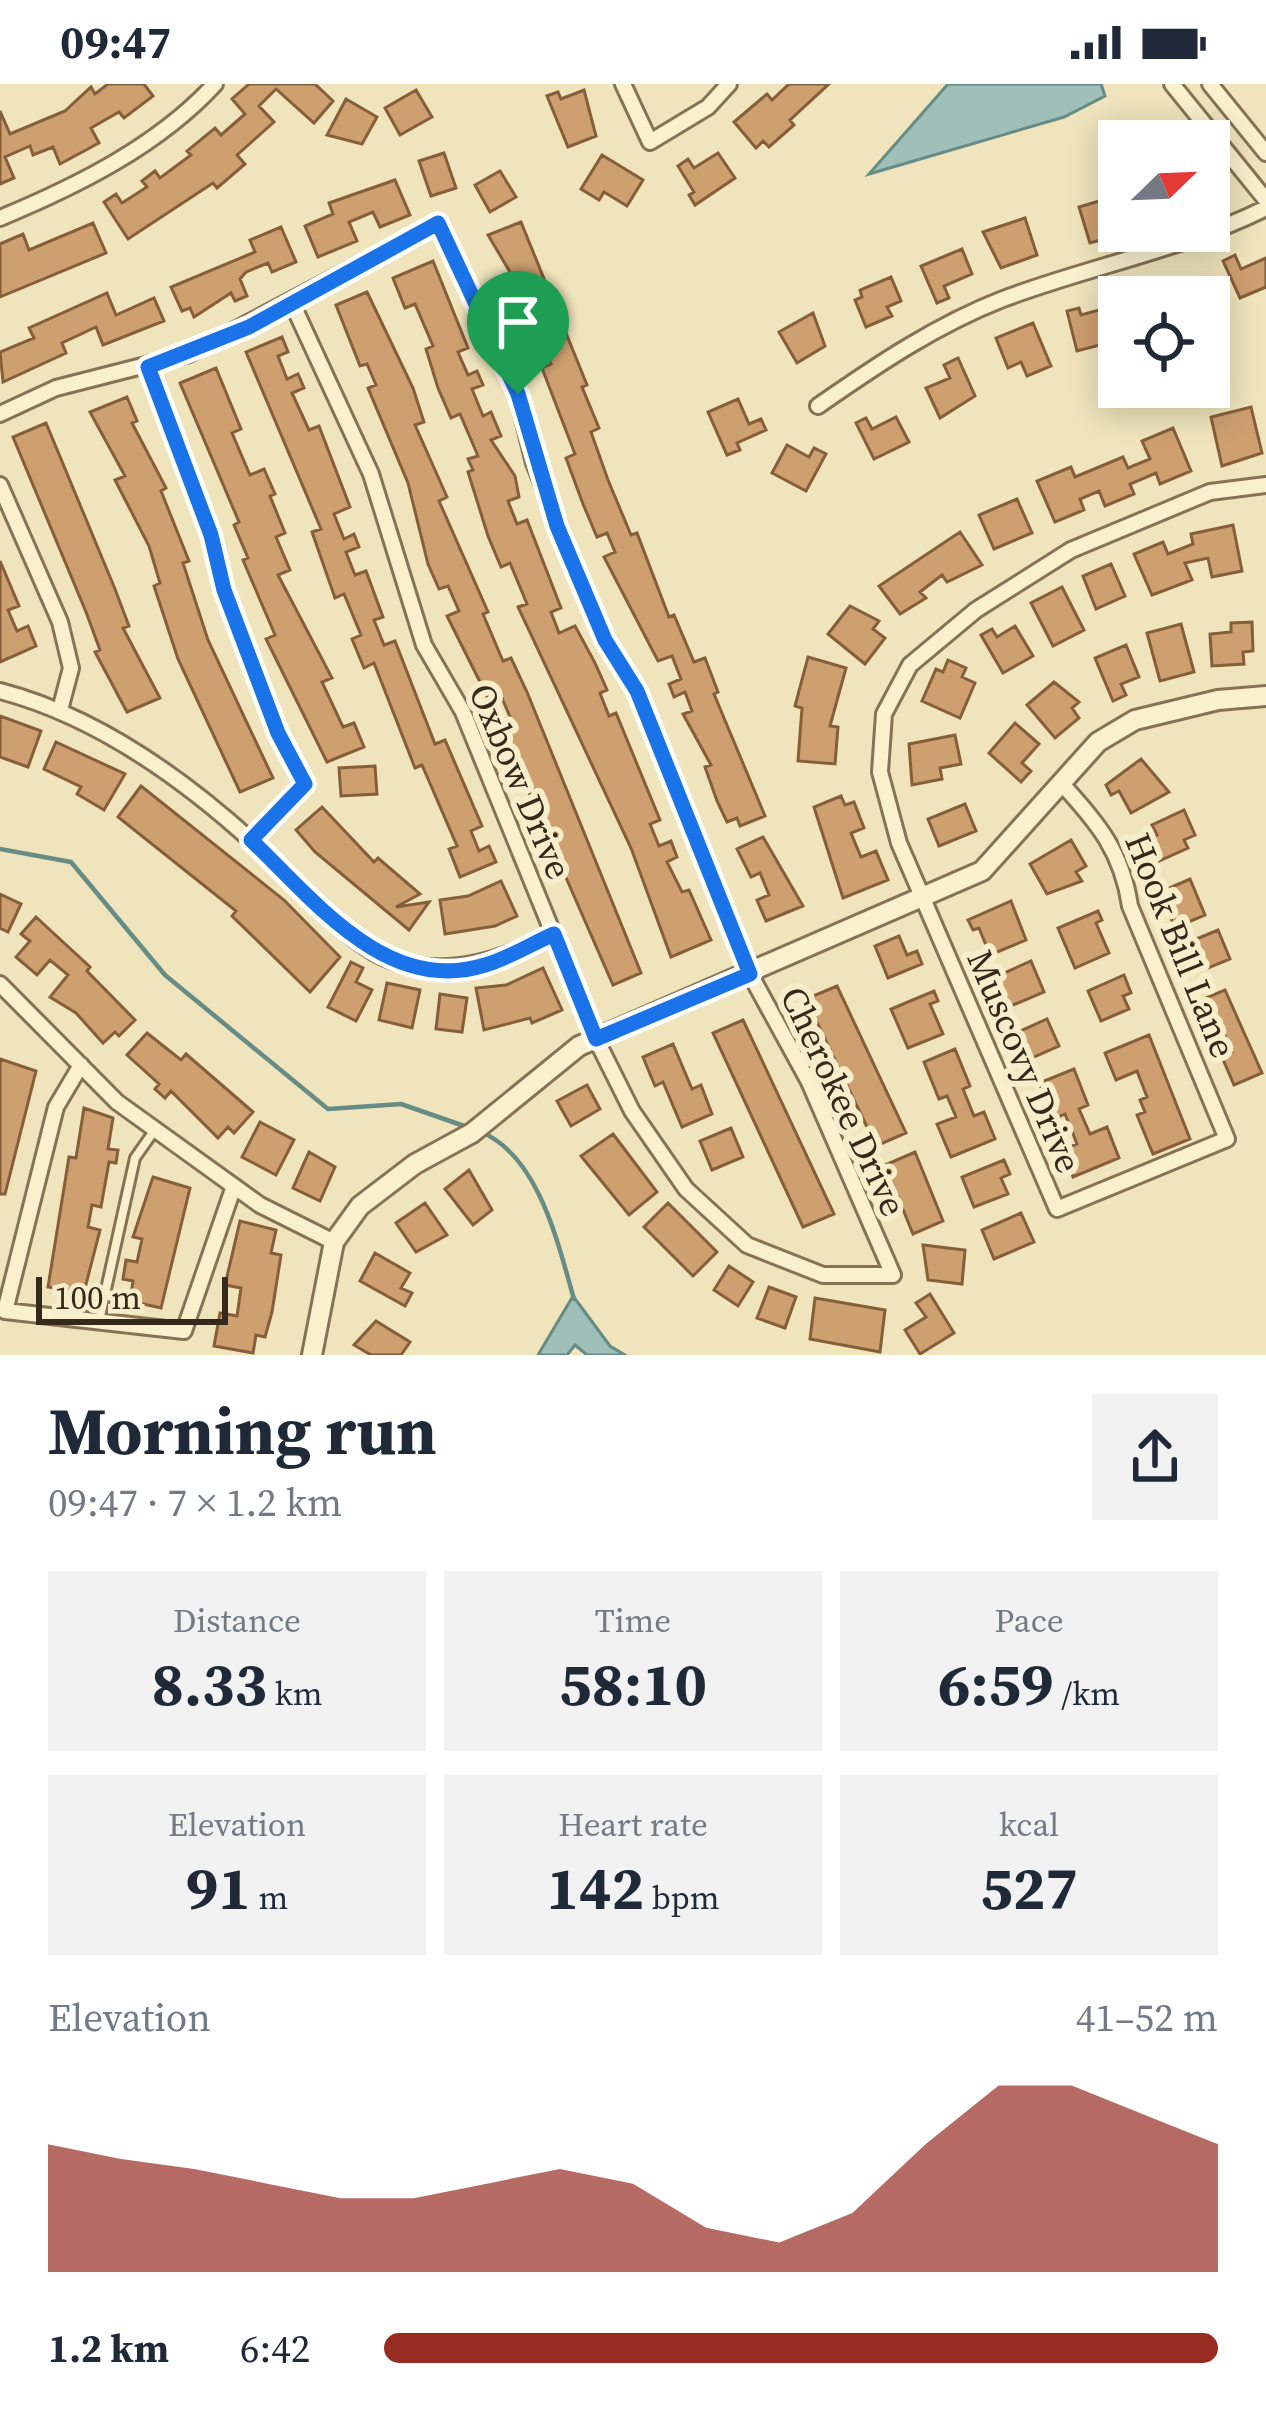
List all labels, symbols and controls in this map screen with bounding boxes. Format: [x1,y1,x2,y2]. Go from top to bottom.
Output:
text: 09:47 [60,11,171,73]
north arrow [1098,120,1230,252]
map controls [1098,120,1230,408]
pin [467,271,569,394]
button: locate [1098,276,1230,408]
icon: arrive [485,289,551,355]
street label: Oxbow Drive [457,676,584,886]
street label: Hook Bill Lane [1113,826,1248,1065]
street label: Muscovy Drive [956,942,1094,1180]
street label: Cherokee Drive [769,979,918,1224]
scale bar [36,1271,228,1324]
text: 100 m [54,1275,141,1320]
text: Morning run [48,1386,437,1476]
button: share [1092,1394,1218,1520]
text: 09:47 · 7 × 1.2 km [48,1476,342,1529]
text: Distance [173,1598,301,1643]
text: Time [595,1598,671,1643]
text: Pace [994,1598,1064,1643]
text: 8.33 [151,1643,267,1725]
text: 58:10 [559,1643,707,1725]
text: 6:59 [938,1643,1054,1725]
text: km [267,1671,323,1716]
text: /km [1054,1671,1120,1716]
text: Elevation [168,1802,306,1847]
text: Heart rate [558,1802,708,1847]
text: kcal [999,1802,1059,1847]
text: 91 [186,1847,251,1929]
text: 142 [547,1847,644,1929]
text: 527 [980,1847,1078,1929]
text: m [251,1875,288,1920]
text: bpm [644,1875,719,1920]
text: Elevation [48,1991,211,2044]
text: 41–52 m [1076,1991,1218,2044]
text: 1.2 km [48,2322,169,2375]
text: 6:42 [240,2322,310,2375]

